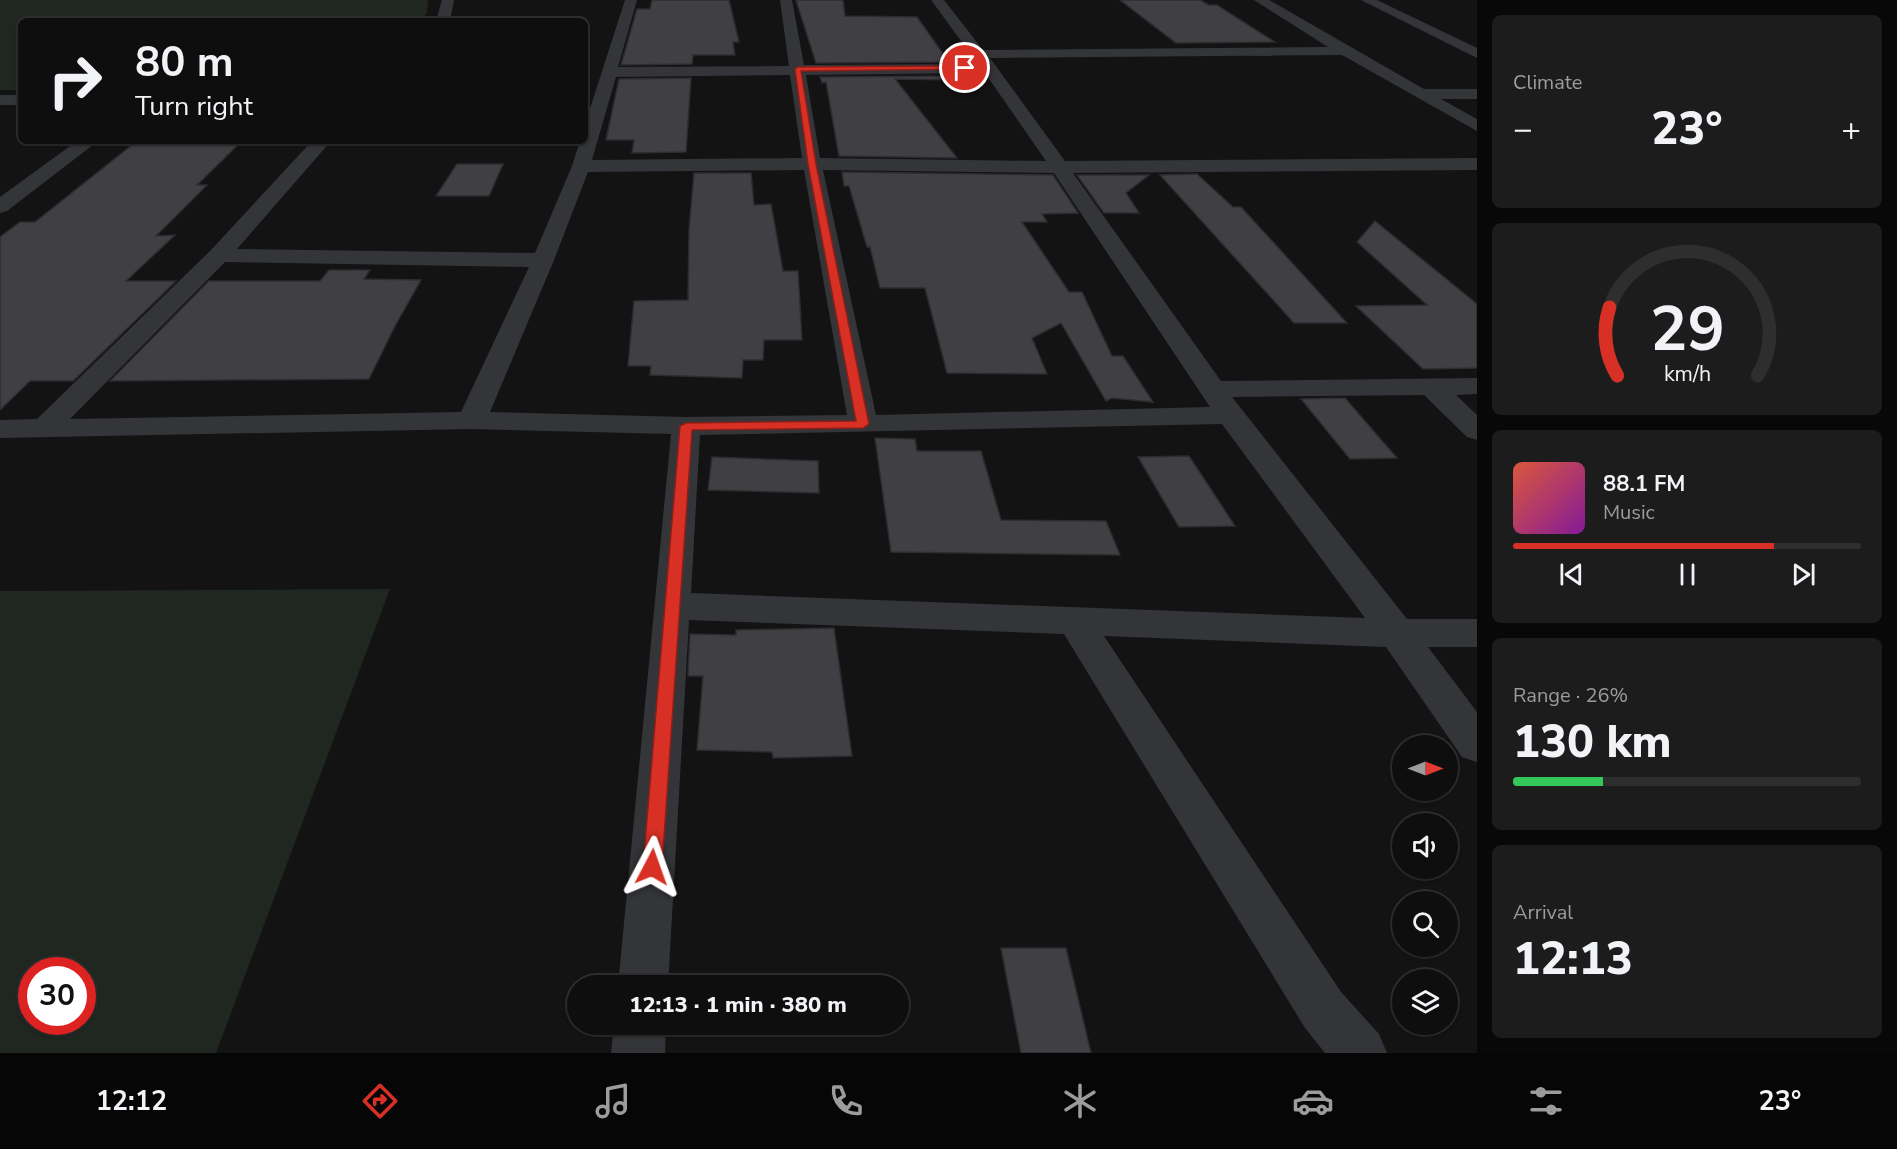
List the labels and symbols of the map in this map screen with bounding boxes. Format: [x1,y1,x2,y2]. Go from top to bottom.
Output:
pin [939,42,990,93]
north arrow [1392,735,1458,801]
position arrow [620,835,684,899]
speed limit sign: 30 [18,957,96,1035]

